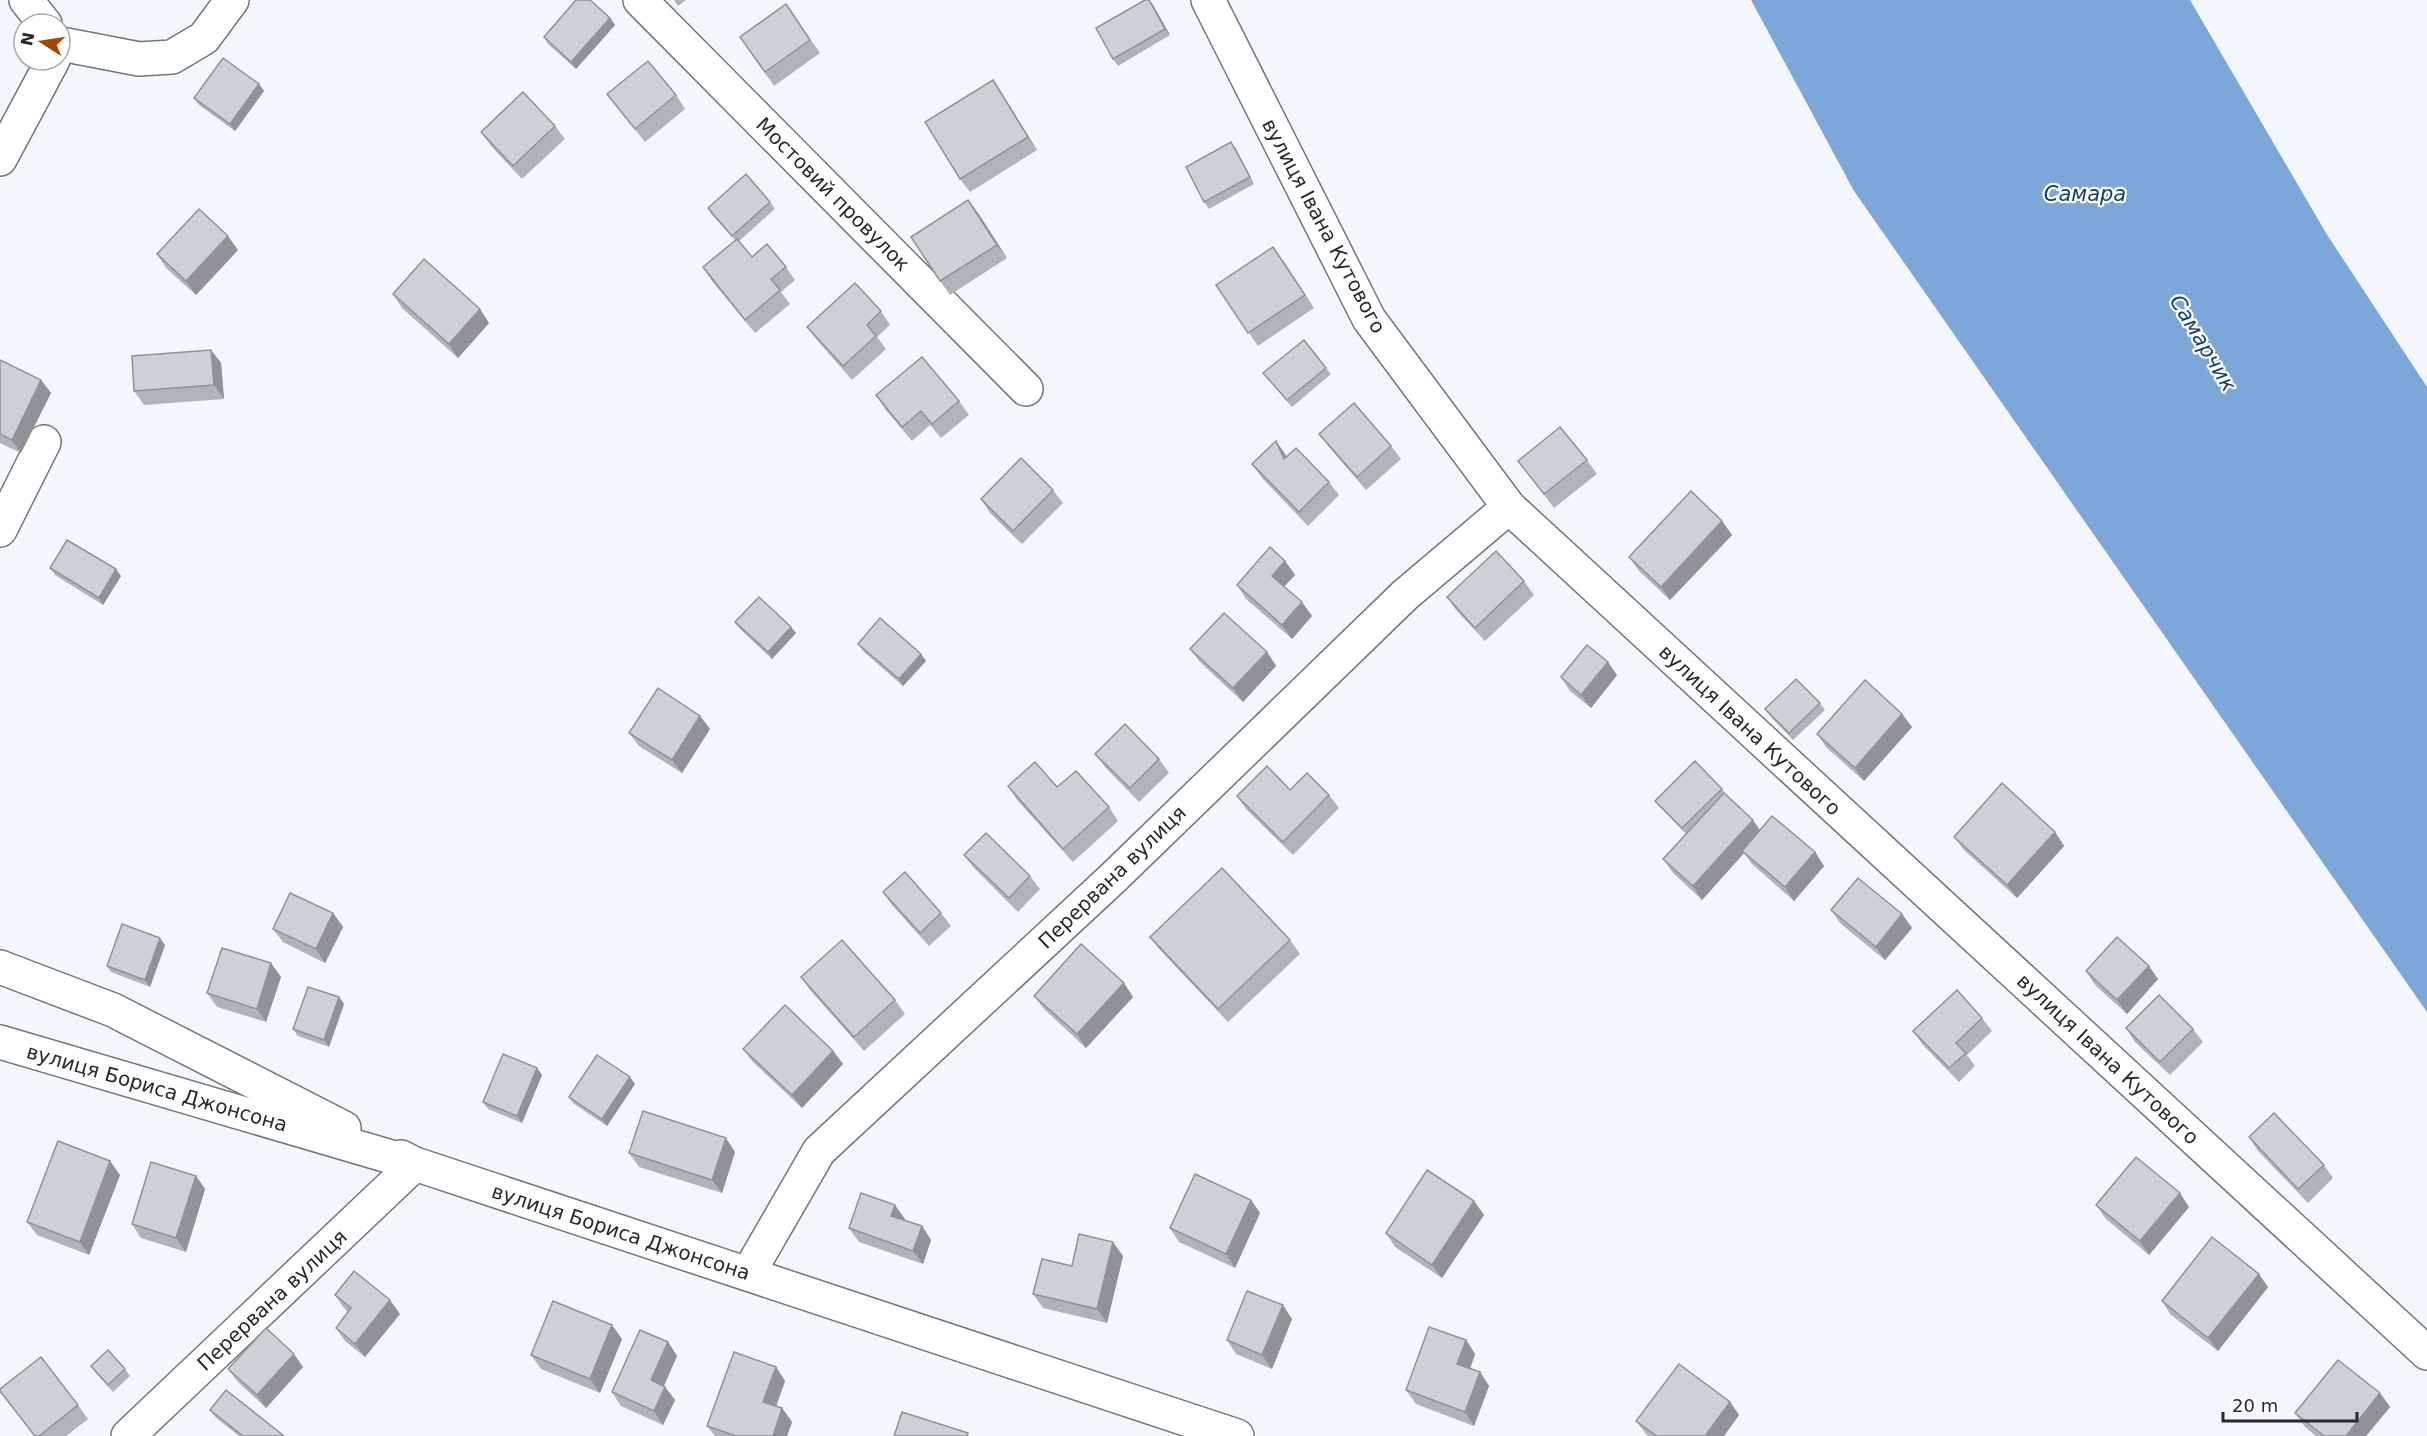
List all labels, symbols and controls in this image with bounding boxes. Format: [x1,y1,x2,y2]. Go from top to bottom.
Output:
north arrow [12,12,72,72]
text: N [17,30,39,48]
street label: Мостовий провулок [751,112,915,276]
street label: вулиця Івана Кутового [1257,115,1391,337]
water label: Самара [2044,182,2126,206]
water label: Самарчик [2165,290,2241,396]
street label: вулиця Івана Кутового [1654,639,1846,821]
street label: Перервана вулиця [1033,800,1191,954]
street label: вулиця Івана Кутового [2012,968,2204,1150]
street label: вулиця Бориса Джонсона [24,1039,290,1137]
street label: вулиця Бориса Джонсона [489,1179,753,1285]
street label: Перервана вулиця [192,1224,352,1376]
scale bar [2223,1385,2356,1423]
text: 20 m [2232,1395,2278,1416]

